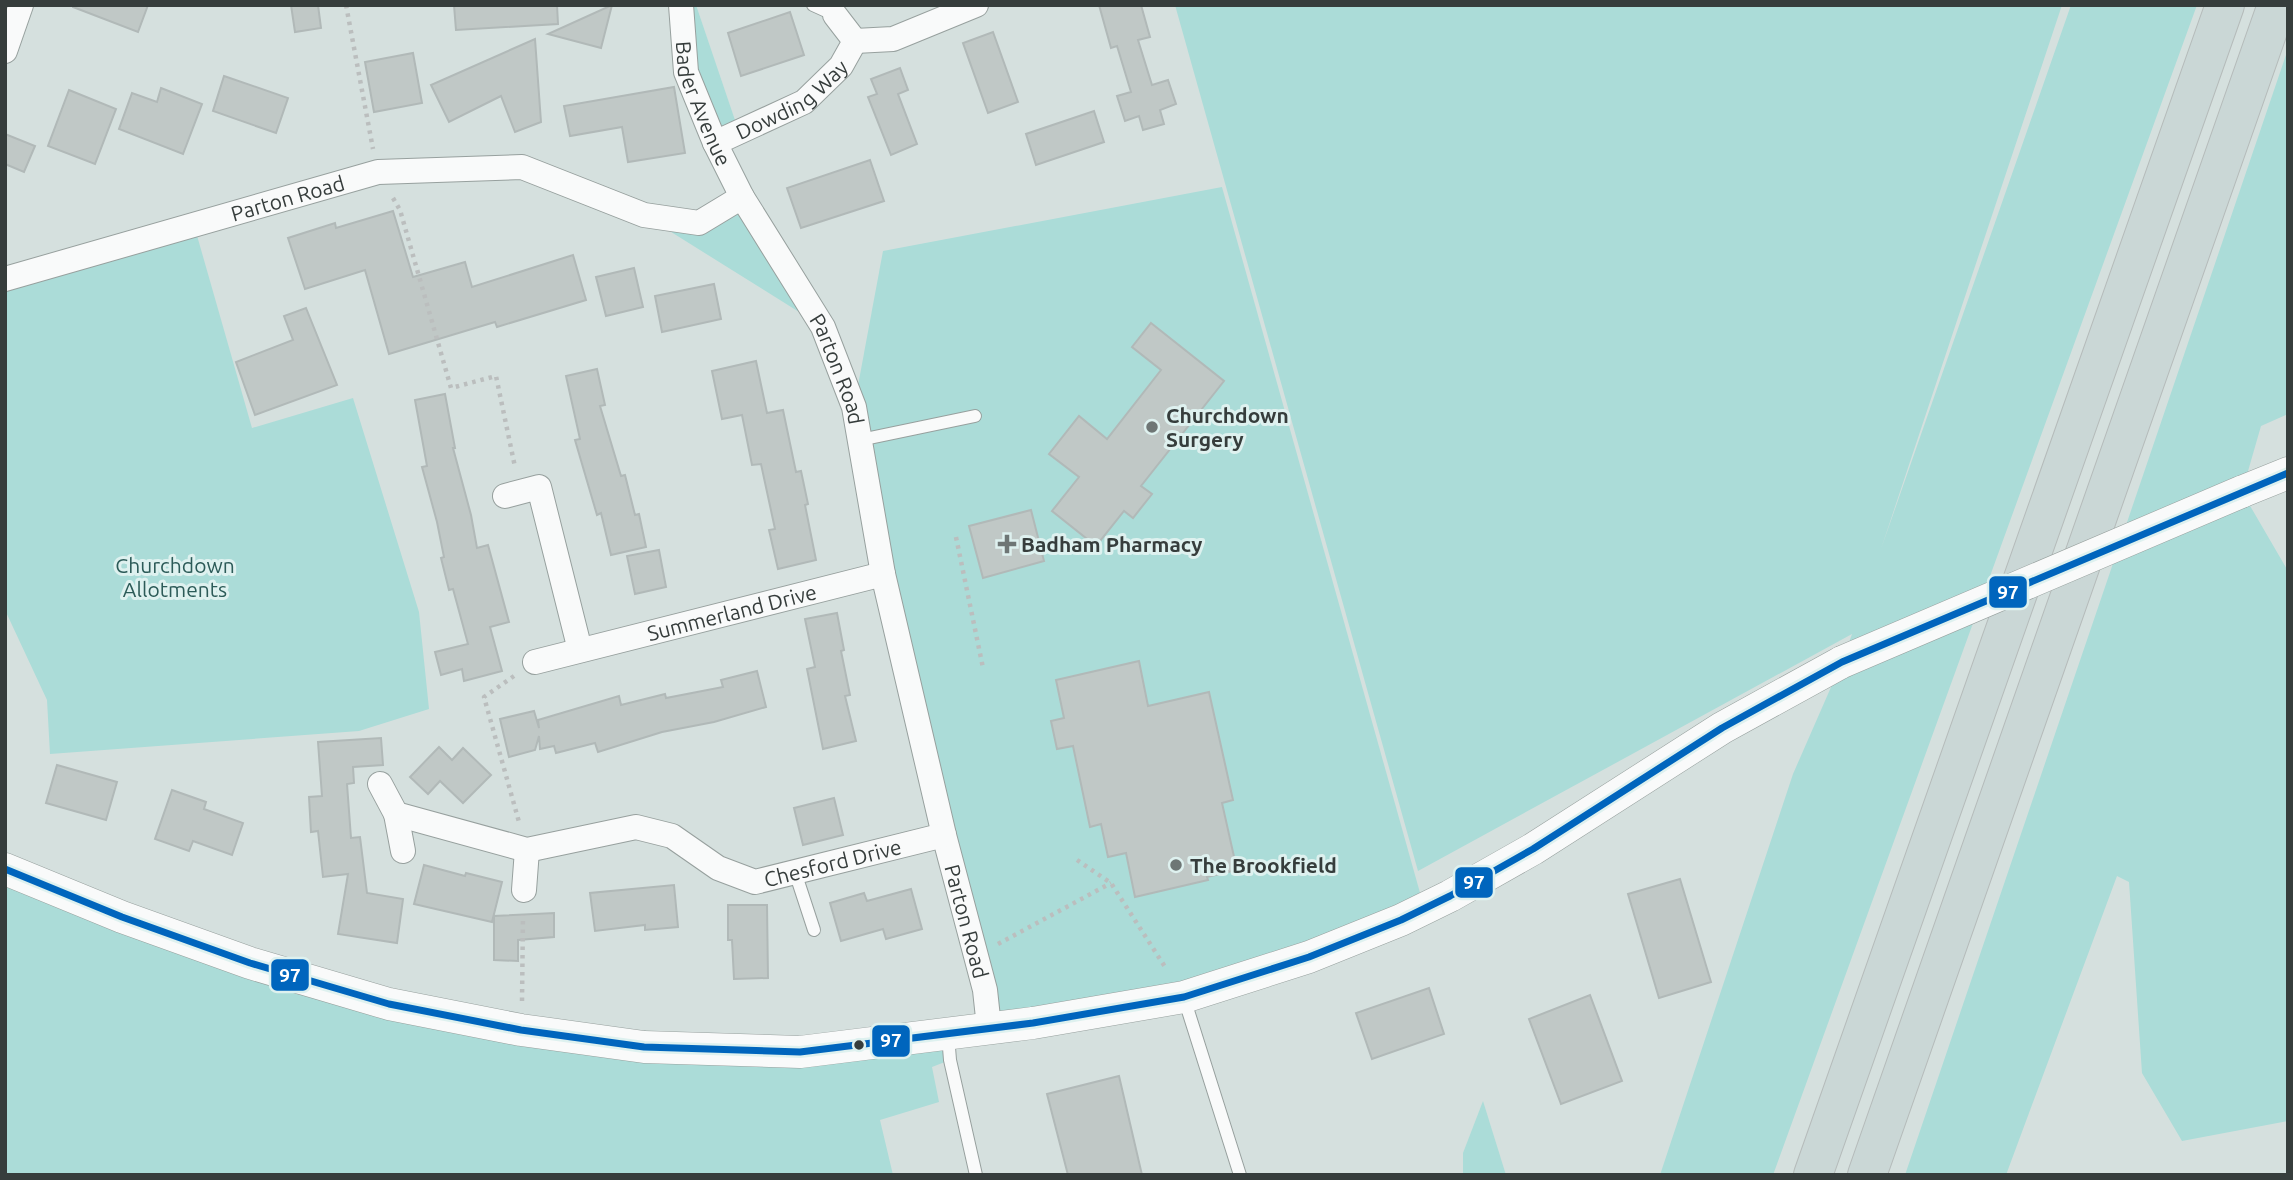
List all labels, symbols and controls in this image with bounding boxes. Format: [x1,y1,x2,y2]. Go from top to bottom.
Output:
street label: Bader Avenue [672,40,736,170]
street label: Dowding Way [732,54,852,144]
street label: Parton Road [228,170,347,226]
street label: Parton Road [805,309,869,426]
place label: Churchdown Surgery [1166,403,1289,451]
marker: Churchdown Surgery [1144,419,1160,435]
place label: Badham Pharmacy [1021,532,1202,556]
marker: Badham Pharmacy [999,536,1015,552]
park label: Churchdown Allotments [115,553,235,601]
line badge: 97 [1988,575,2028,609]
street label: Summerland Drive [645,579,819,645]
text: 97 [1997,581,2019,603]
street label: Chesford Drive [762,834,904,891]
place label: The Brookfield [1190,853,1337,877]
marker: The Brookfield [1168,857,1184,873]
street label: Parton Road [940,862,993,981]
line badge: 97 [1454,866,1494,899]
text: 97 [1463,871,1485,893]
line badge: 97 [270,958,310,992]
text: 97 [279,964,301,986]
line badge: 97 [871,1024,911,1058]
text: 97 [880,1029,902,1051]
unlabelled marker [852,1038,866,1052]

